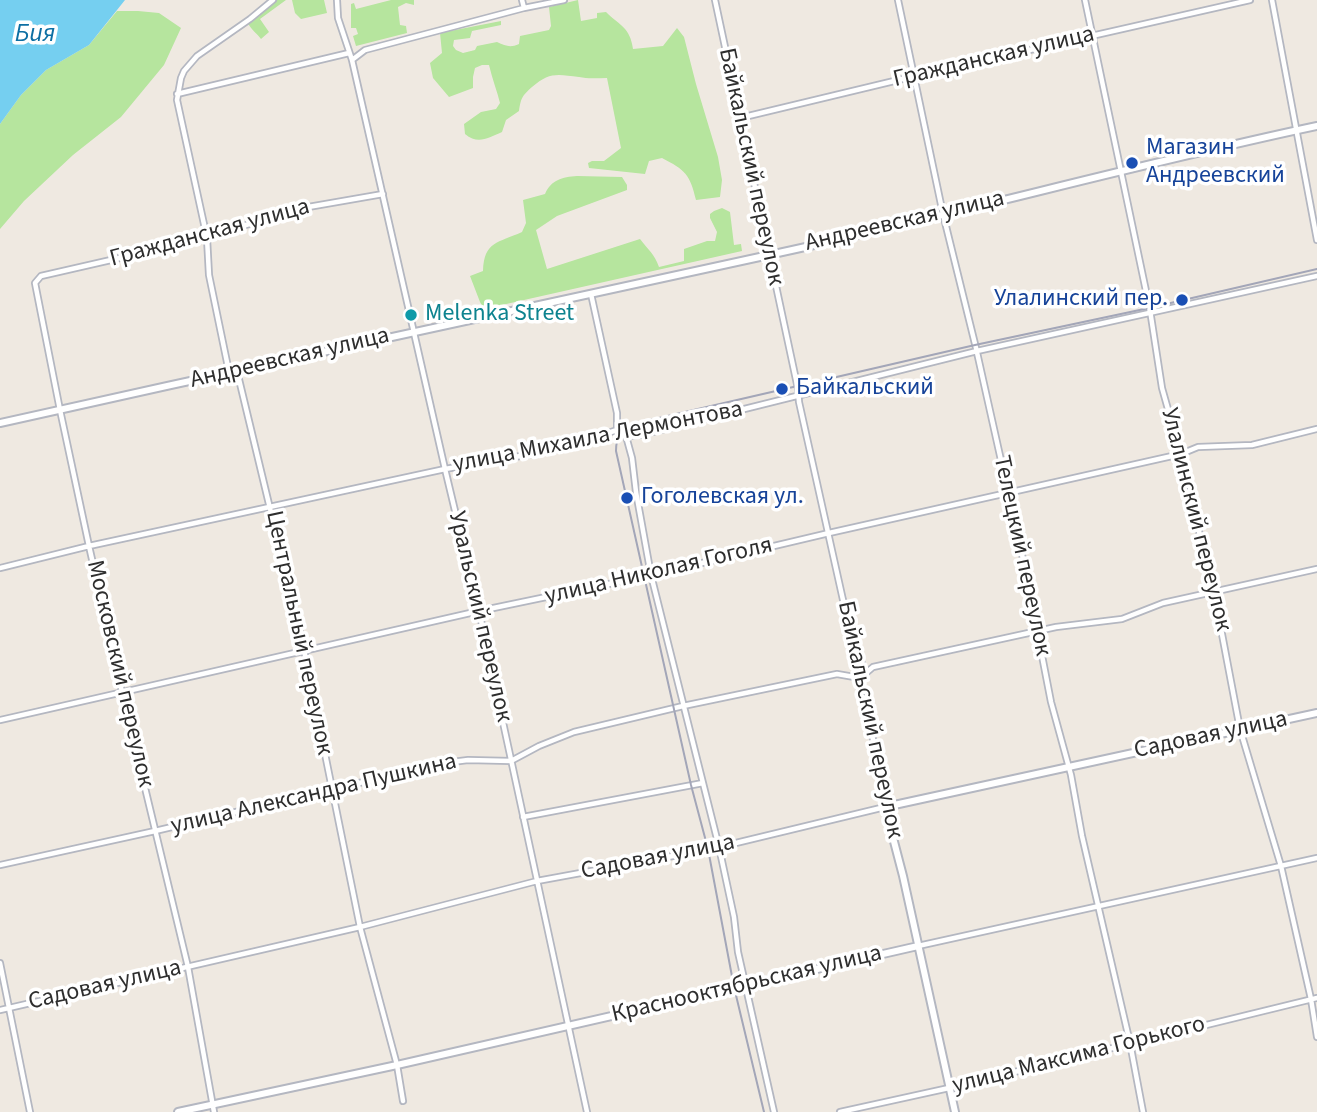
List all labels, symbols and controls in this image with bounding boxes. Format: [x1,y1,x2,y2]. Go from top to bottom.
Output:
water label: Бия [15,19,55,51]
street label: Гражданская улица [891,21,1097,95]
street label: Байкальский переулок [711,46,789,288]
place label: Магазин Андреевский [1146,135,1285,191]
marker: Магазин Андреевский [1124,155,1140,171]
street label: Андреевская улица [803,185,1007,259]
street label: Гражданская улица [107,193,313,275]
place label: Улалинский пер. [994,286,1168,314]
marker: Улалинский пер. [1174,292,1190,308]
place label: Melenka Street [425,301,574,329]
marker: Melenka Street [403,307,419,323]
street label: Андреевская улица [188,322,392,396]
place label: Байкальский [796,375,934,403]
marker: Байкальский [774,381,790,397]
street label: улица Михаила Лермонтова [451,396,745,480]
street label: Улалинский переулок [1153,405,1237,635]
street label: Телецкий переулок [986,453,1056,659]
place label: Гоголевская ул. [641,484,804,512]
marker: Гоголевская ул. [619,490,635,506]
street label: Центральный переулок [258,508,338,758]
street label: Уральский переулок [441,509,517,725]
street label: улица Николая Гоголя [542,532,776,612]
street label: Московский переулок [79,558,159,790]
street label: Байкальский переулок [830,599,908,841]
street label: Садовая улица [1132,706,1290,766]
street label: улица Александра Пушкина [168,748,460,842]
street label: Садовая улица [579,829,737,887]
street label: Краснооктябрьская улица [609,940,885,1030]
street label: Садовая улица [26,954,184,1018]
street label: улица Максима Горького [950,1011,1208,1101]

